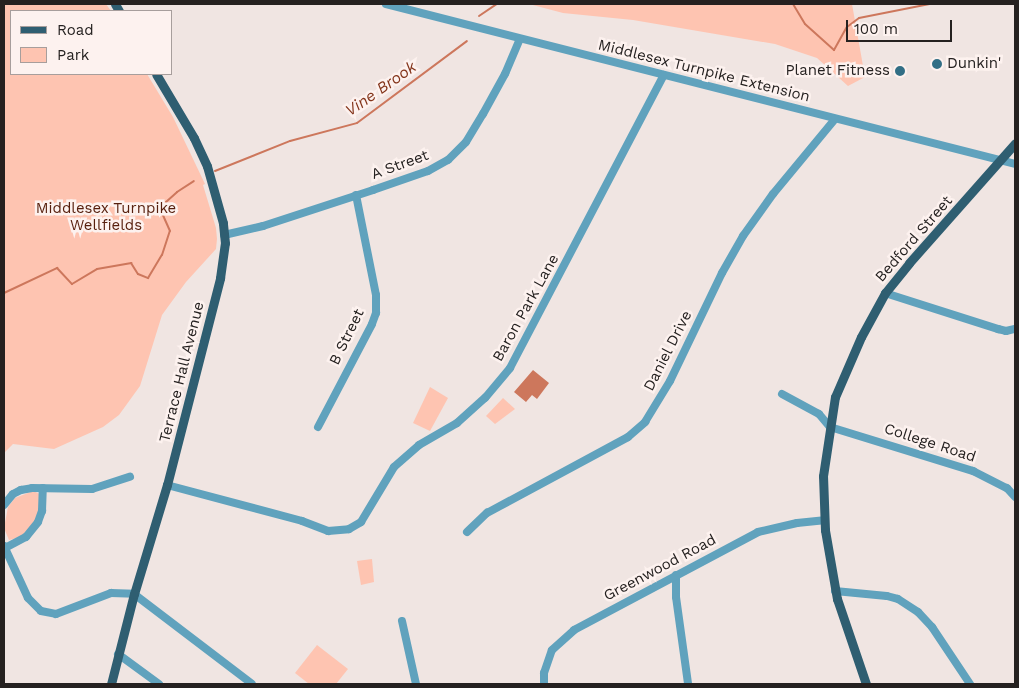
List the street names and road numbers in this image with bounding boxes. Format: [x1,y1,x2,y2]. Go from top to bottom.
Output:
street label: Middlesex Turnpike Extension [596,36,812,106]
street label: A Street [369,146,431,184]
street label: Bedford Street [872,192,956,286]
street label: Baron Park Lane [489,251,563,365]
street label: Terrace Hall Avenue [156,299,208,445]
street label: B Street [326,306,368,368]
street label: Daniel Drive [640,308,696,394]
street label: College Road [882,420,978,466]
street label: Greenwood Road [601,531,719,605]

